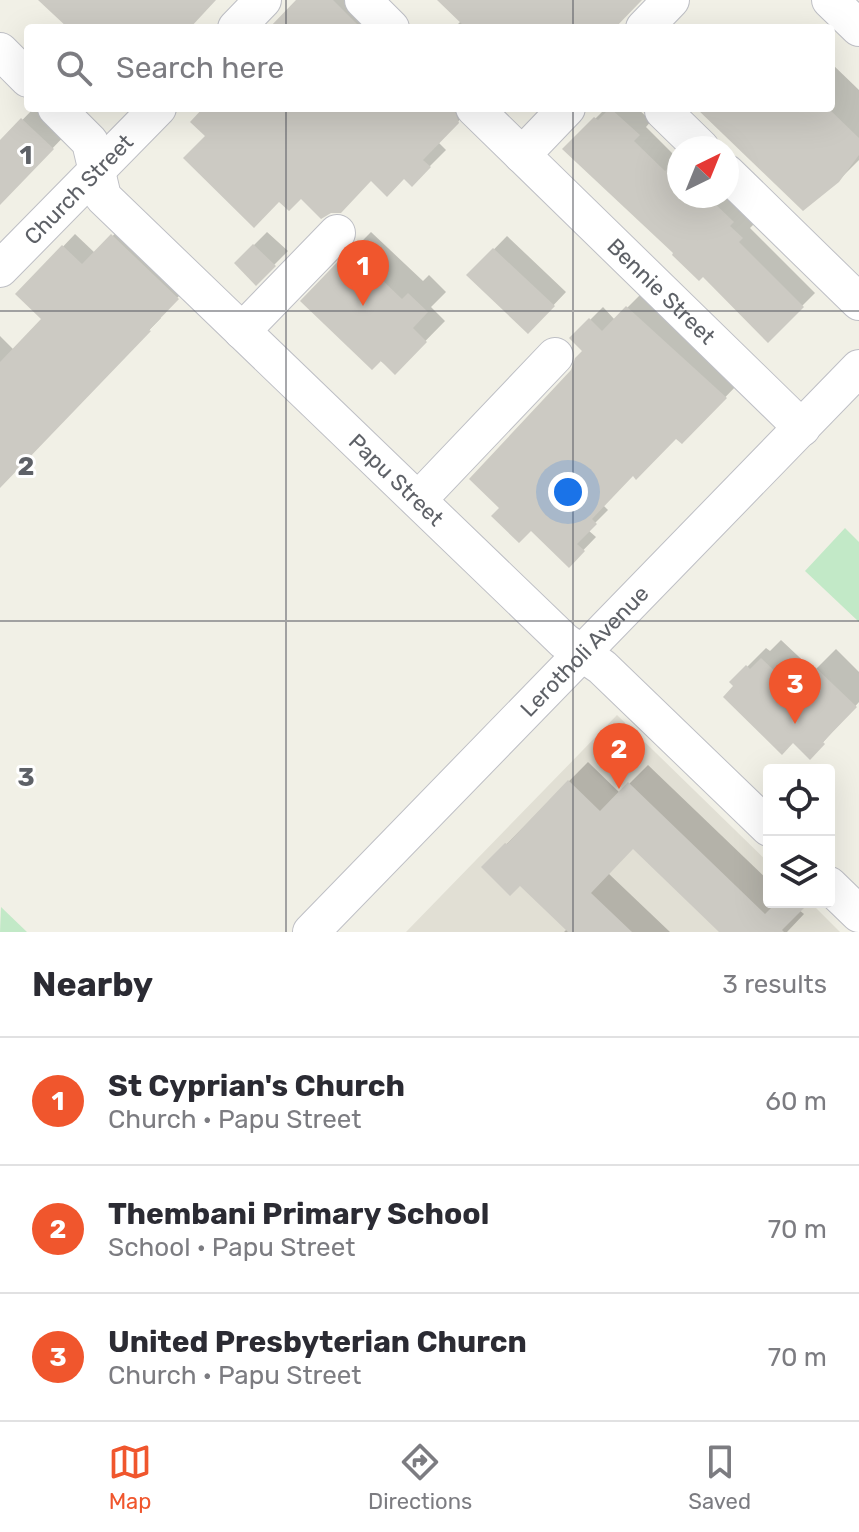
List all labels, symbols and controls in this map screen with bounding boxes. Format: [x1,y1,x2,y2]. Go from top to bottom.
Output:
search box [24,24,835,112]
icon: search [52,46,96,90]
text: Search here [116,50,284,86]
street label: Church Street [19,128,139,250]
north arrow [667,136,739,208]
text: 1 [20,140,32,171]
street label: Bennie Street [602,233,721,350]
pin: 1 [337,240,389,306]
street label: Papu Street [343,428,449,532]
text: 2 [18,451,34,482]
your location [548,472,588,512]
street label: Lerotholi Avenue [515,580,654,722]
pin: 3 [769,658,821,724]
pin: 2 [593,723,645,789]
text: 3 [17,762,35,793]
map controls [763,764,835,908]
button: locate [763,764,835,836]
button: layers [763,836,835,908]
text: Nearby [32,964,153,1005]
text: 3 results [722,969,827,1000]
text: St Cyprian's Church [108,1068,405,1104]
text: 1 [52,1086,64,1117]
text: 60 m [765,1086,827,1117]
text: Church · Papu Street [108,1104,361,1135]
text: Thembani Primary School [108,1196,489,1232]
text: 2 [50,1214,66,1245]
text: 70 m [768,1214,827,1245]
text: School · Papu Street [108,1232,355,1263]
text: United Presbyterian Churcn [108,1324,527,1360]
text: 3 [49,1342,67,1373]
text: 70 m [768,1342,827,1373]
text: Church · Papu Street [108,1360,361,1391]
tab: Map [108,1440,152,1515]
tab: Directions [368,1440,472,1515]
tab: Saved [688,1440,751,1515]

